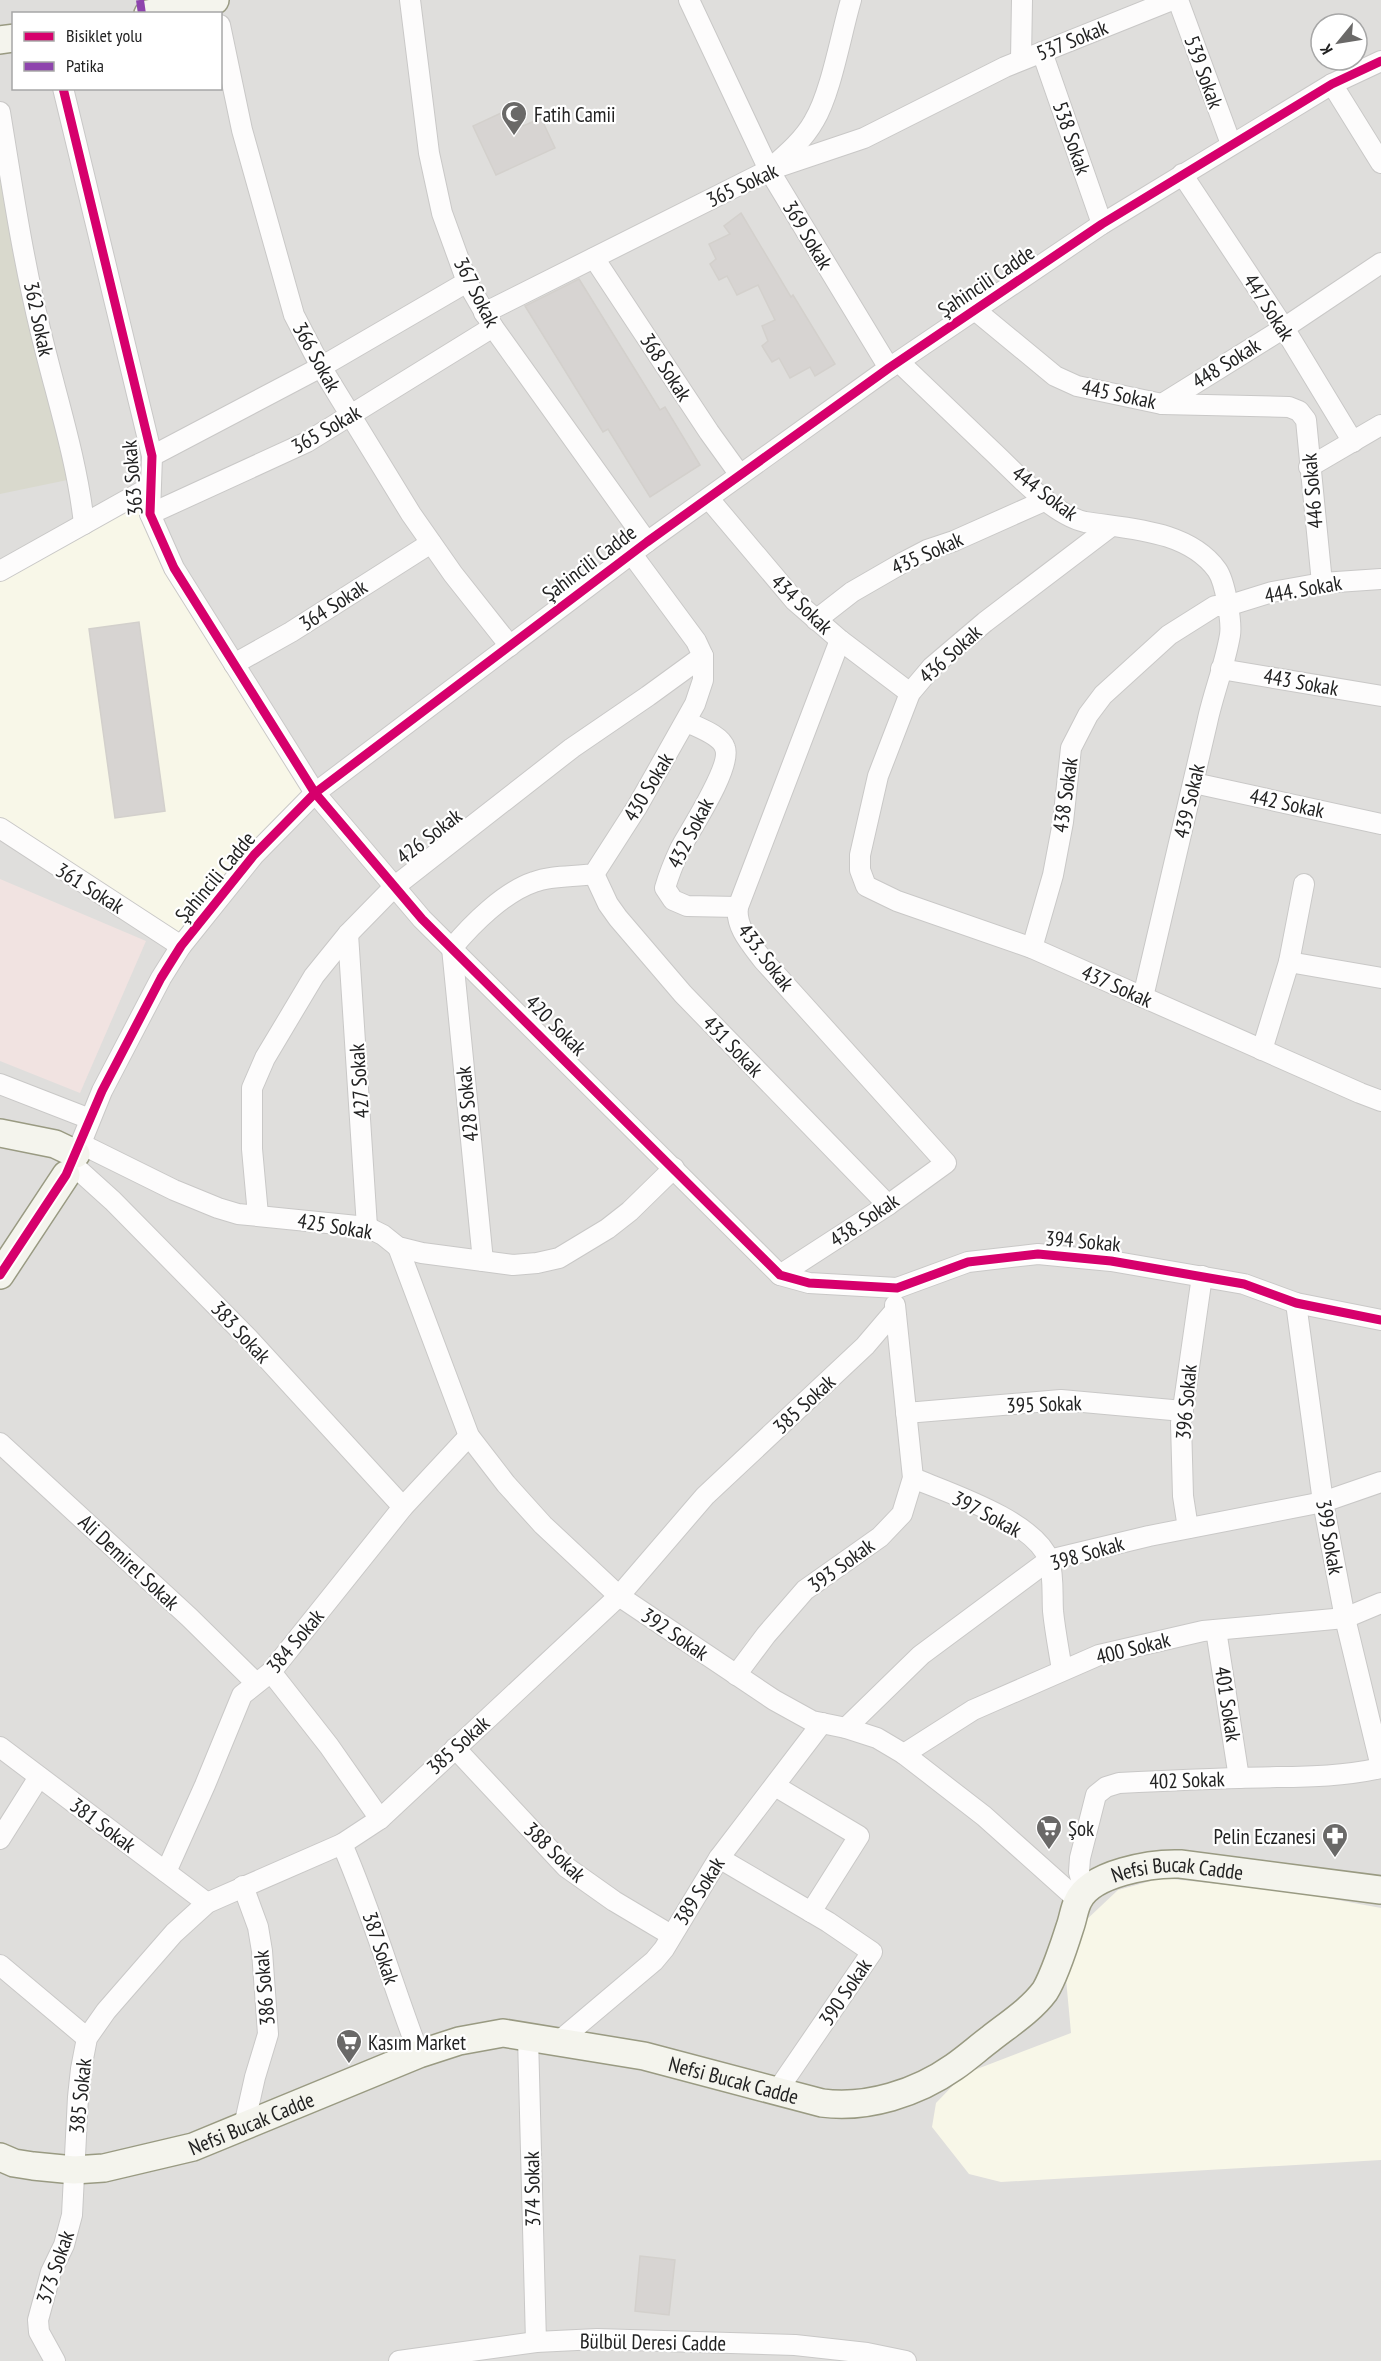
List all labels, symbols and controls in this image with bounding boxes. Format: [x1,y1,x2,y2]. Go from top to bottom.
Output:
legend [12,12,222,90]
north arrow [1309,12,1369,72]
street label: 537 Sokak [1032,13,1112,67]
text: Bisiklet yolu [66,24,142,47]
street label: 539 Sokak [1178,32,1230,112]
text: K [1315,40,1337,58]
text: Patika [66,54,104,77]
street label: 538 Sokak [1047,98,1097,178]
mosque icon: Fatih Camii [499,99,529,137]
place label: Fatih Camii [534,101,616,128]
street label: 365 Sokak [702,157,782,213]
street label: 369 Sokak [777,196,839,274]
street label: Şahincili Cadde [932,239,1040,323]
street label: 367 Sokak [448,253,506,331]
street label: 447 Sokak [1237,268,1301,346]
street label: 362 Sokak [18,279,60,359]
street label: 366 Sokak [287,317,347,397]
street label: 368 Sokak [634,328,698,406]
street label: 448 Sokak [1187,332,1265,394]
street label: 445 Sokak [1079,373,1159,415]
street label: 365 Sokak [287,398,365,460]
street label: 363 Sokak [115,439,149,517]
street label: 446 Sokak [1295,452,1329,530]
street label: 444 Sokak [1007,459,1083,527]
street label: Şahincili Cadde [537,519,641,607]
street label: 435 Sokak [887,525,967,581]
street label: 434 Sokak [765,568,839,640]
street label: 444. Sokak [1262,569,1344,609]
street label: 364 Sokak [294,573,372,637]
street label: 436 Sokak [913,619,987,689]
street label: 443 Sokak [1261,662,1341,702]
street label: 430 Sokak [617,748,679,826]
street label: 438 Sokak [1046,756,1084,834]
street label: 439 Sokak [1167,761,1211,841]
street label: 442 Sokak [1247,782,1327,824]
street label: 432 Sokak [661,793,719,873]
street label: 426 Sokak [391,802,467,870]
street label: Şahincili Cadde [169,826,261,928]
street label: 361 Sokak [51,857,129,919]
street label: 433. Sokak [732,918,800,996]
street label: 437 Sokak [1077,958,1157,1014]
street label: 420 Sokak [520,989,592,1061]
street label: 431 Sokak [697,1009,769,1083]
street label: 427 Sokak [343,1043,375,1119]
street label: 428 Sokak [450,1065,484,1143]
street label: 438. Sokak [824,1187,904,1253]
street label: 425 Sokak [296,1207,374,1245]
street label: 394 Sokak [1044,1224,1122,1258]
street label: 383 Sokak [205,1295,277,1369]
street label: 396 Sokak [1169,1363,1203,1441]
street label: 385 Sokak [767,1368,841,1440]
street label: 395 Sokak [1006,1389,1082,1419]
street label: 397 Sokak [948,1485,1026,1543]
street label: 399 Sokak [1310,1497,1350,1577]
street label: Ali Demirel Sokak [73,1508,185,1616]
street label: 398 Sokak [1047,1530,1127,1576]
street label: 393 Sokak [802,1532,880,1598]
street label: 392 Sokak [636,1602,714,1666]
street label: 384 Sokak [260,1603,330,1679]
street label: 400 Sokak [1093,1626,1173,1670]
street label: 401 Sokak [1209,1665,1247,1743]
street label: 385 Sokak [421,1710,495,1780]
street label: 402 Sokak [1149,1765,1225,1795]
street label: 381 Sokak [65,1791,141,1859]
supermarket icon: Şok [1034,1813,1064,1851]
place label: Şok [1068,1815,1094,1842]
street label: 388 Sokak [518,1816,592,1888]
pharmacy icon: Pelin Eczanesi [1320,1821,1350,1859]
place label: Pelin Eczanesi [1214,1823,1316,1850]
street label: Nefsi Bucak Cadde [1108,1850,1245,1888]
street label: 389 Sokak [668,1852,730,1930]
street label: 387 Sokak [357,1908,405,1988]
street label: 386 Sokak [247,1949,281,2027]
street label: 390 Sokak [813,1953,877,2031]
supermarket icon: Kasım Market [334,2027,364,2065]
place label: Kasım Market [368,2029,466,2056]
street label: Nefsi Bucak Cadde [666,2050,802,2110]
street label: 385 Sokak [63,2057,97,2135]
street label: Nefsi Bucak Cadde [184,2085,318,2161]
street label: 374 Sokak [518,2151,546,2227]
street label: 373 Sokak [30,2227,80,2307]
street label: Bülbül Deresi Cadde [580,2327,726,2357]

